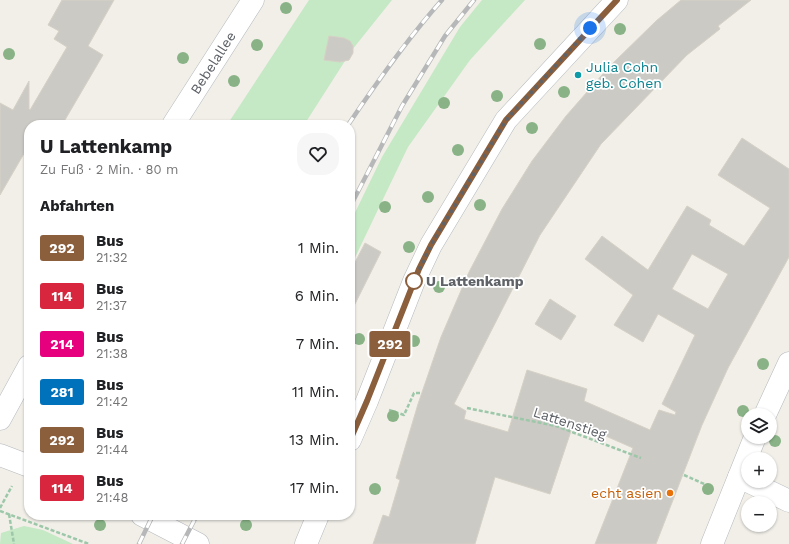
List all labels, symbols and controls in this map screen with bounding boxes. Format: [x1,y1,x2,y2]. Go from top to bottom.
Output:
your location [580,18,600,38]
street label: Bebelallee [187,28,239,97]
place label: Julia Cohn geb. Cohen [586,59,662,91]
marker: Julia Cohn geb. Cohen [573,70,583,80]
button: heart [297,133,339,175]
text: U Lattenkamp [40,135,172,158]
text: Zu Fuß · 2 Min. · 80 m [40,162,178,177]
text: Abfahrten [40,197,114,215]
text: Bus [96,232,124,250]
text: 1 Min. [298,239,339,257]
text: 292 [49,240,75,256]
text: 21:32 [96,250,128,265]
marker: U Lattenkamp [405,272,423,290]
place label: U Lattenkamp [426,273,524,289]
text: Bus [96,280,124,298]
text: 6 Min. [295,287,339,305]
text: 114 [51,288,73,304]
text: 21:37 [96,298,127,313]
text: Bus [96,328,124,346]
line badge: 292 [367,331,413,357]
text: 7 Min. [296,335,339,353]
text: 214 [50,336,74,352]
text: 292 [377,336,403,352]
text: 21:38 [96,346,128,361]
text: Bus [96,376,124,394]
text: 11 Min. [292,383,339,401]
text: 281 [50,384,74,400]
text: 21:42 [96,394,128,409]
street label: Lattenstieg [531,404,609,443]
map controls [741,408,777,532]
button: layers [741,408,777,444]
text: Bus [96,424,124,442]
text: 13 Min. [289,431,339,449]
text: 292 [49,432,75,448]
text: 21:44 [96,442,128,457]
button: + [741,452,777,488]
text: Bus [96,472,124,490]
text: 17 Min. [290,479,339,497]
text: 114 [51,480,73,496]
place label: echt asien [591,485,662,501]
marker: echt asien [665,488,675,498]
text: 21:48 [96,490,128,505]
button: − [741,496,777,532]

